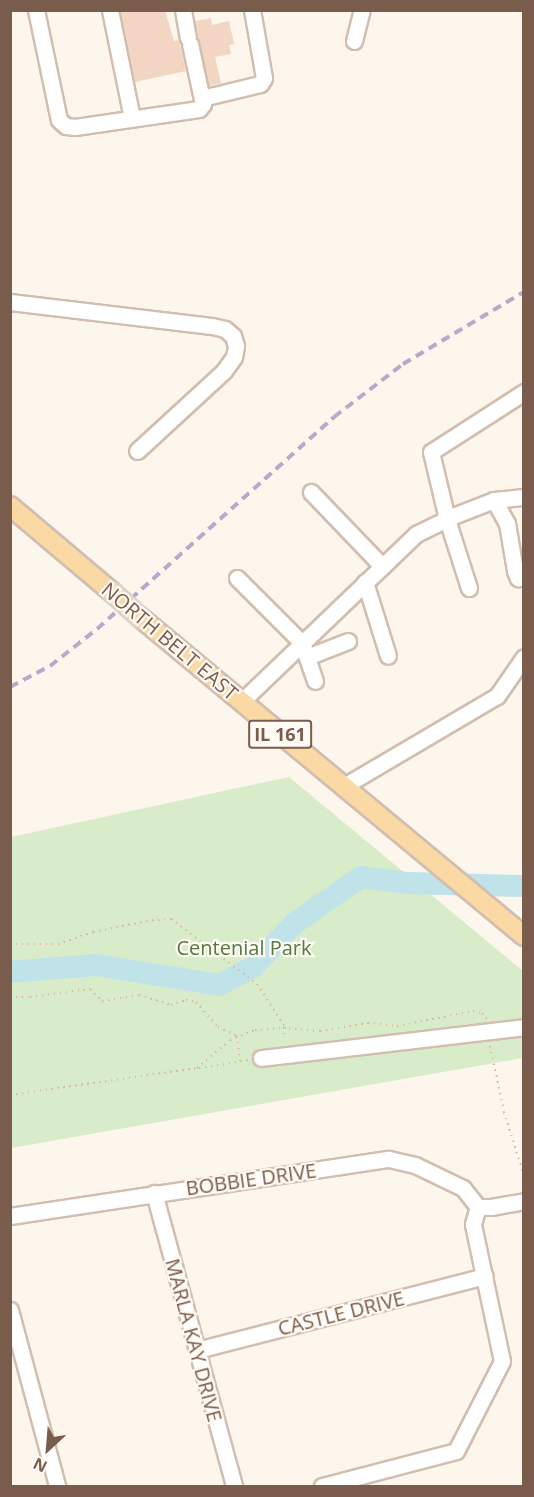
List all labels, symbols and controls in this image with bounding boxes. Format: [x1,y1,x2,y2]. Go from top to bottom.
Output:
street label: NORTH BELT EAST [97,577,243,705]
road number: IL 161 [247,719,313,749]
park label: Centenial Park [177,935,311,959]
street label: BOBBIE DRIVE [184,1158,318,1200]
street label: MARLA KAY DRIVE [161,1256,227,1424]
street label: CASTLE DRIVE [275,1286,407,1340]
north arrow [18,1419,78,1479]
text: N [29,1452,51,1478]

